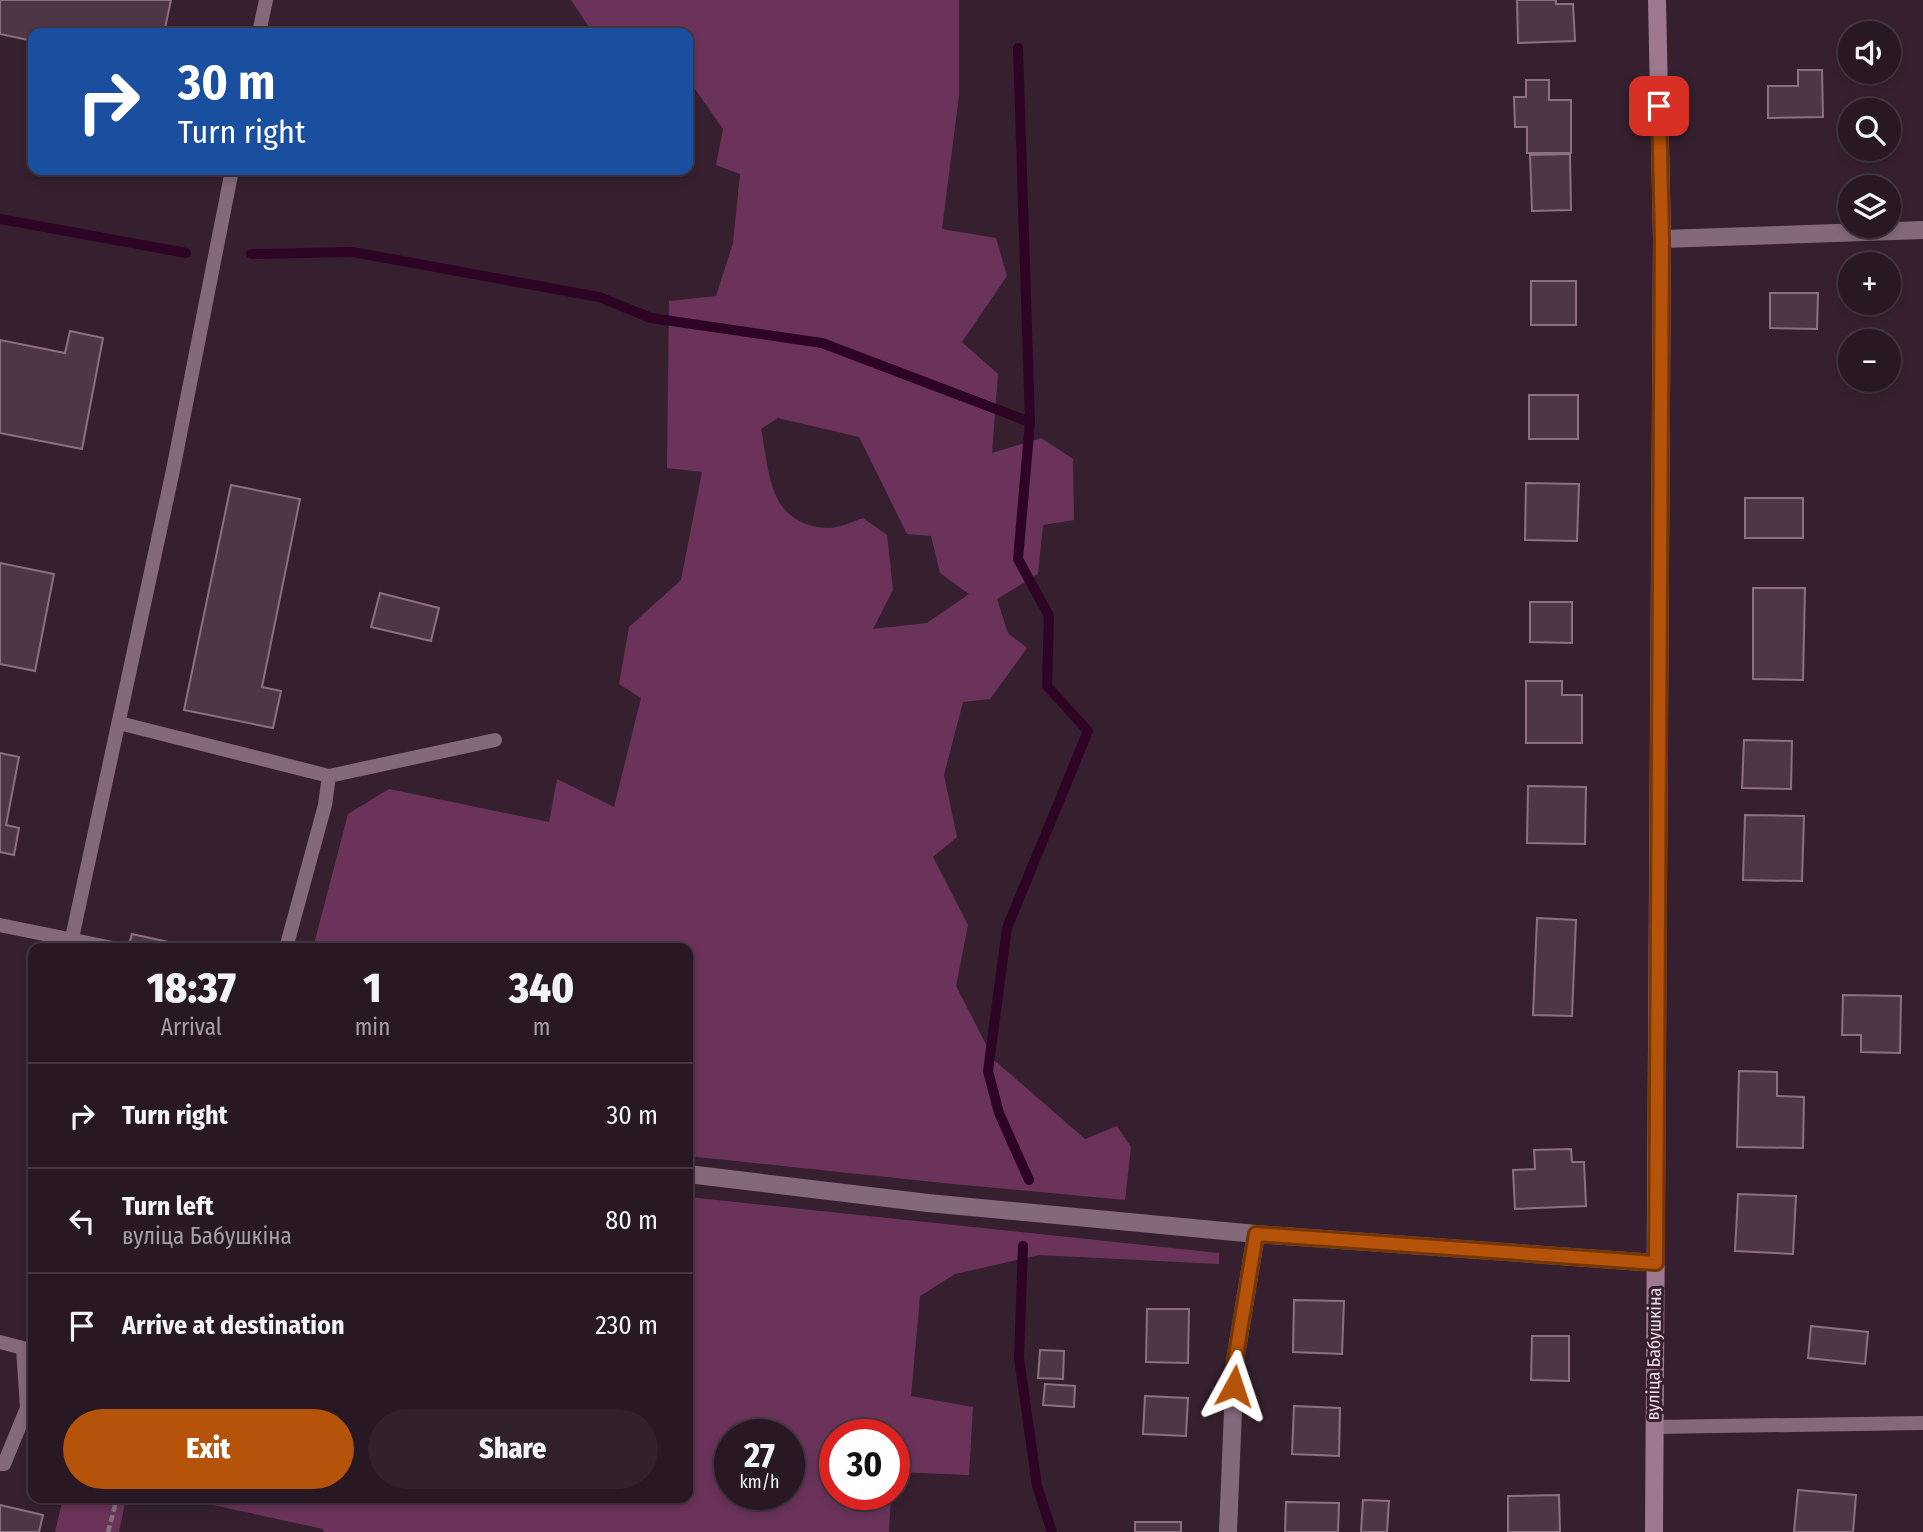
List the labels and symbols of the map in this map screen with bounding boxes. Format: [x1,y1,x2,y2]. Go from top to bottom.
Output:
pin [1629,76,1689,136]
street label: вуліца Бабушкіна [1642,1287,1666,1421]
position arrow [1197,1349,1271,1423]
speed limit sign: 30 [819,1419,910,1510]

